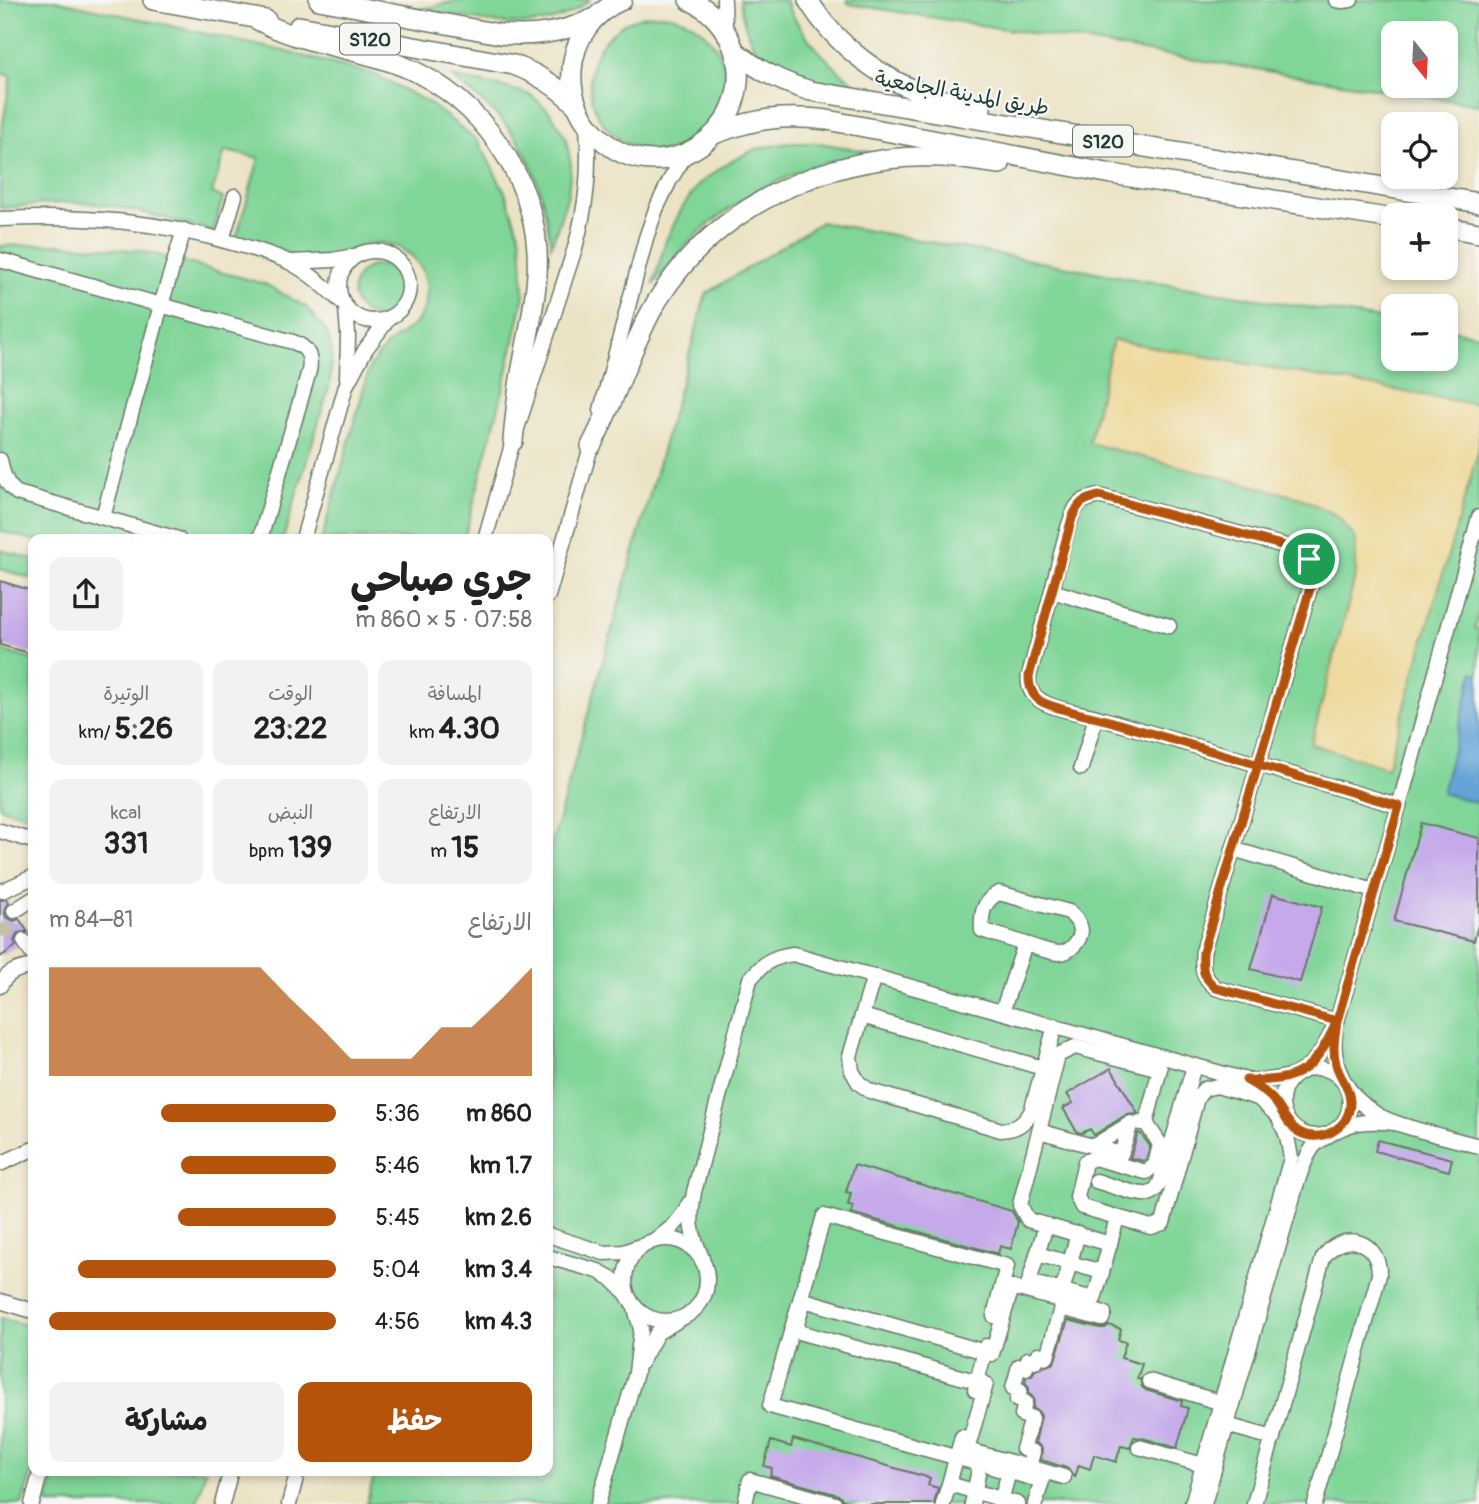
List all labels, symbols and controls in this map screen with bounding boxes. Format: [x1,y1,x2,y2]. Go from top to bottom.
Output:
north arrow [1381,21,1458,98]
map controls [1381,21,1458,371]
road number: S120 [340,23,400,54]
street label: طريق المدينة الجامعية [873,65,1051,122]
button: locate [1381,112,1458,189]
road number: S120 [1073,125,1133,156]
button: + [1381,203,1458,280]
button: − [1381,294,1458,371]
pin [1279,529,1339,589]
icon: arrive [1290,540,1328,578]
text: جري صباحي [350,555,532,603]
button: share [49,557,123,631]
text: 07:58 · 5 × 860 m [355,605,532,634]
text: الوتيرة [103,682,149,706]
text: الوقت [268,682,313,706]
text: المسافة [428,682,482,706]
text: 5:26 [115,710,173,747]
text: 23:22 [253,710,328,747]
text: 4.30 [439,710,500,747]
text: /km [79,720,115,744]
text: km [410,720,439,744]
text: kcal [111,801,142,825]
text: النبض [268,801,313,825]
text: الارتفاع [428,801,481,825]
text: 331 [104,825,149,862]
text: 139 [288,829,332,866]
text: 15 [451,829,479,866]
text: bpm [249,839,288,863]
text: m [430,839,451,863]
text: 81–84 m [49,905,134,934]
text: الارتفاع [468,908,532,937]
text: 5:36 [375,1099,420,1128]
text: 860 m [466,1099,532,1128]
text: 5:46 [375,1151,420,1180]
text: 1.7 km [471,1151,532,1180]
text: 5:45 [376,1203,420,1232]
text: 2.6 km [466,1203,532,1232]
text: 5:04 [372,1255,420,1284]
text: 3.4 km [466,1255,532,1284]
text: 4:56 [375,1307,420,1336]
text: 4.3 km [466,1307,532,1336]
button: مشاركة [49,1382,284,1462]
button: حفظ [298,1382,532,1462]

